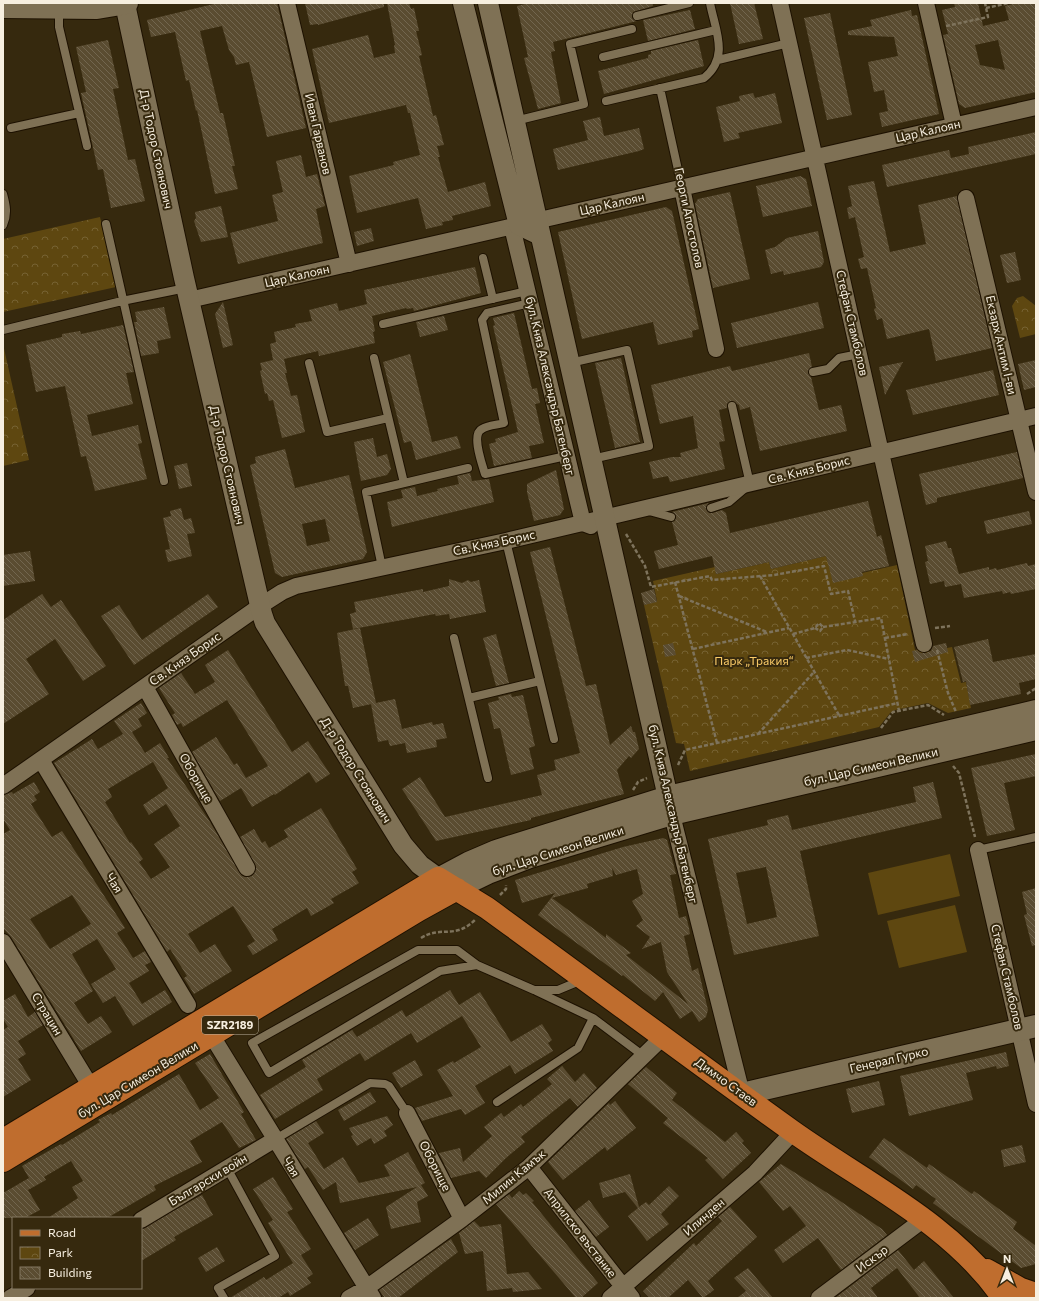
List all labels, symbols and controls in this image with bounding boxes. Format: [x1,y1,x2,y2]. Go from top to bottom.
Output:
street label: Д-р Тодор Стоянович [137,88,176,210]
street label: Иван Гарванов [303,92,335,176]
street label: Цар Калоян [894,116,962,144]
street label: Георги Апостолов [673,166,707,269]
street label: Цар Калоян [578,189,646,217]
street label: Цар Калоян [263,261,331,289]
street label: Стефан Стамболов [834,269,872,377]
street label: Екзарх Антим I-ви [984,294,1020,396]
street label: бул. Княз Александър Батенберг [524,295,578,477]
street label: Д-р Тодор Стоянович [207,404,248,526]
street label: Св. Княз Борис [767,452,851,486]
street label: Св. Княз Борис [451,526,536,558]
street label: Св. Княз Борис [146,628,223,688]
park label: Парк „Тракия“ [714,653,794,667]
street label: Д-р Тодор Стоянович [319,714,395,825]
street label: бул. Княз Александър Батенберг [647,723,701,905]
street label: бул. Цар Симеон Велики [802,744,939,788]
street label: Оборище [177,750,217,805]
street label: бул. Цар Симеон Велики [490,822,625,878]
street label: Чая [104,870,126,895]
street label: Стефан Стамболов [989,923,1027,1031]
street label: Страцин [30,989,66,1038]
road number: SZR2189 [202,1016,258,1034]
street label: бул. Цар Симеон Велики [75,1038,200,1120]
street label: Генерал Гурко [848,1043,930,1075]
street label: Димчо Стаев [693,1054,760,1108]
street label: Оборище [417,1138,455,1193]
street label: Милин Камък [479,1145,548,1207]
street label: Български войн [166,1150,249,1208]
street label: Чая [281,1154,303,1179]
street label: Априлско въстание [542,1185,620,1280]
street label: Илинден [680,1195,727,1238]
legend [12,1217,142,1289]
text: Road [48,1225,76,1239]
street label: Искър [853,1242,890,1275]
text: Park [48,1245,74,1259]
north arrow [987,1249,1027,1289]
text: N [1003,1252,1011,1265]
text: Building [48,1265,92,1279]

